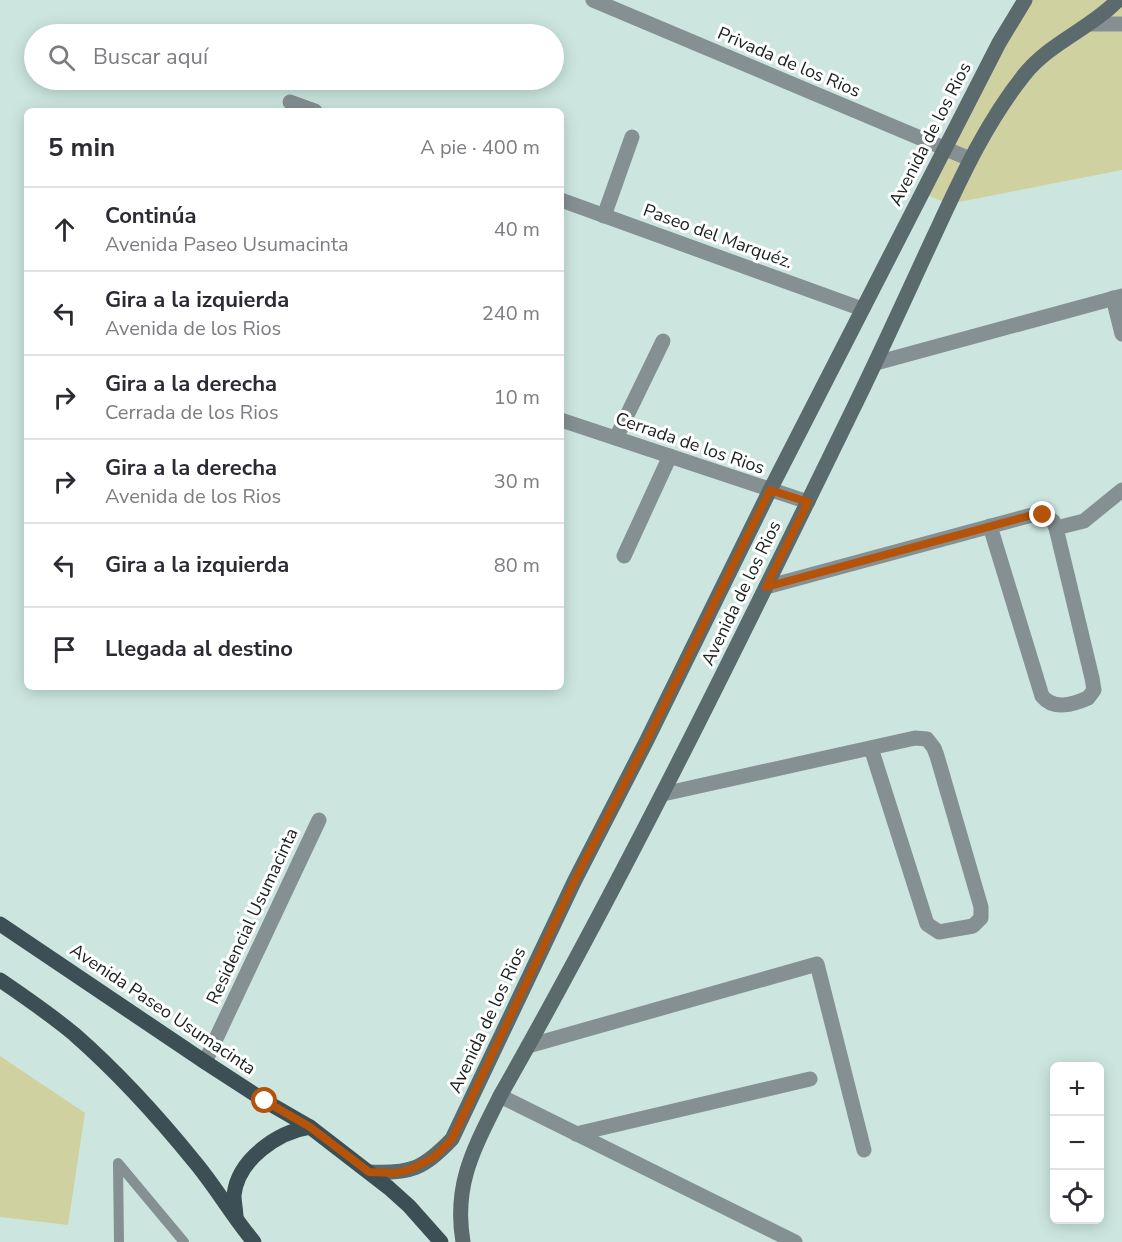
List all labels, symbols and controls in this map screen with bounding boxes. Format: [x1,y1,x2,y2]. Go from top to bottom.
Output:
street label: Privada de los Rios [714,21,864,103]
search box [24,24,564,90]
icon: search [45,41,78,74]
text: Buscar aquí [93,42,208,72]
street label: Avenida de los Rios [883,58,977,210]
text: 5 min [48,130,115,165]
text: A pie · 400 m [420,134,540,161]
street label: Paseo del Marquéz. [640,198,796,274]
text: Continúa [105,201,196,231]
icon: ahead [48,213,81,246]
text: 40 m [494,216,540,243]
text: Avenida Paseo Usumacinta [105,231,349,258]
text: Gira a la izquierda [105,285,289,315]
icon: left [48,297,81,330]
text: 240 m [482,300,540,327]
text: Avenida de los Rios [105,315,281,342]
text: Gira a la derecha [105,369,277,399]
icon: right [48,381,81,414]
text: 10 m [494,384,540,411]
text: Cerrada de los Rios [105,399,279,426]
street label: Cerrada de los Rios [612,406,768,480]
text: Gira a la derecha [105,453,277,483]
icon: right [48,465,81,498]
text: 30 m [494,468,540,495]
text: Avenida de los Rios [105,483,281,510]
route end [1029,501,1055,527]
street label: Avenida de los Rios [695,516,787,670]
icon: left [48,549,81,582]
text: Gira a la izquierda [105,550,289,580]
text: 80 m [494,552,540,579]
icon: arrive [48,633,81,666]
text: Llegada al destino [105,634,293,664]
street label: Residencial Usumacinta [201,824,303,1008]
street label: Avenida Paseo Usumacinta [65,938,261,1080]
street label: Avenida de los Rios [443,943,531,1097]
map controls [1050,1062,1104,1224]
button: + [1050,1062,1104,1116]
route start [251,1087,277,1113]
button: − [1050,1116,1104,1170]
button: locate [1050,1170,1104,1224]

